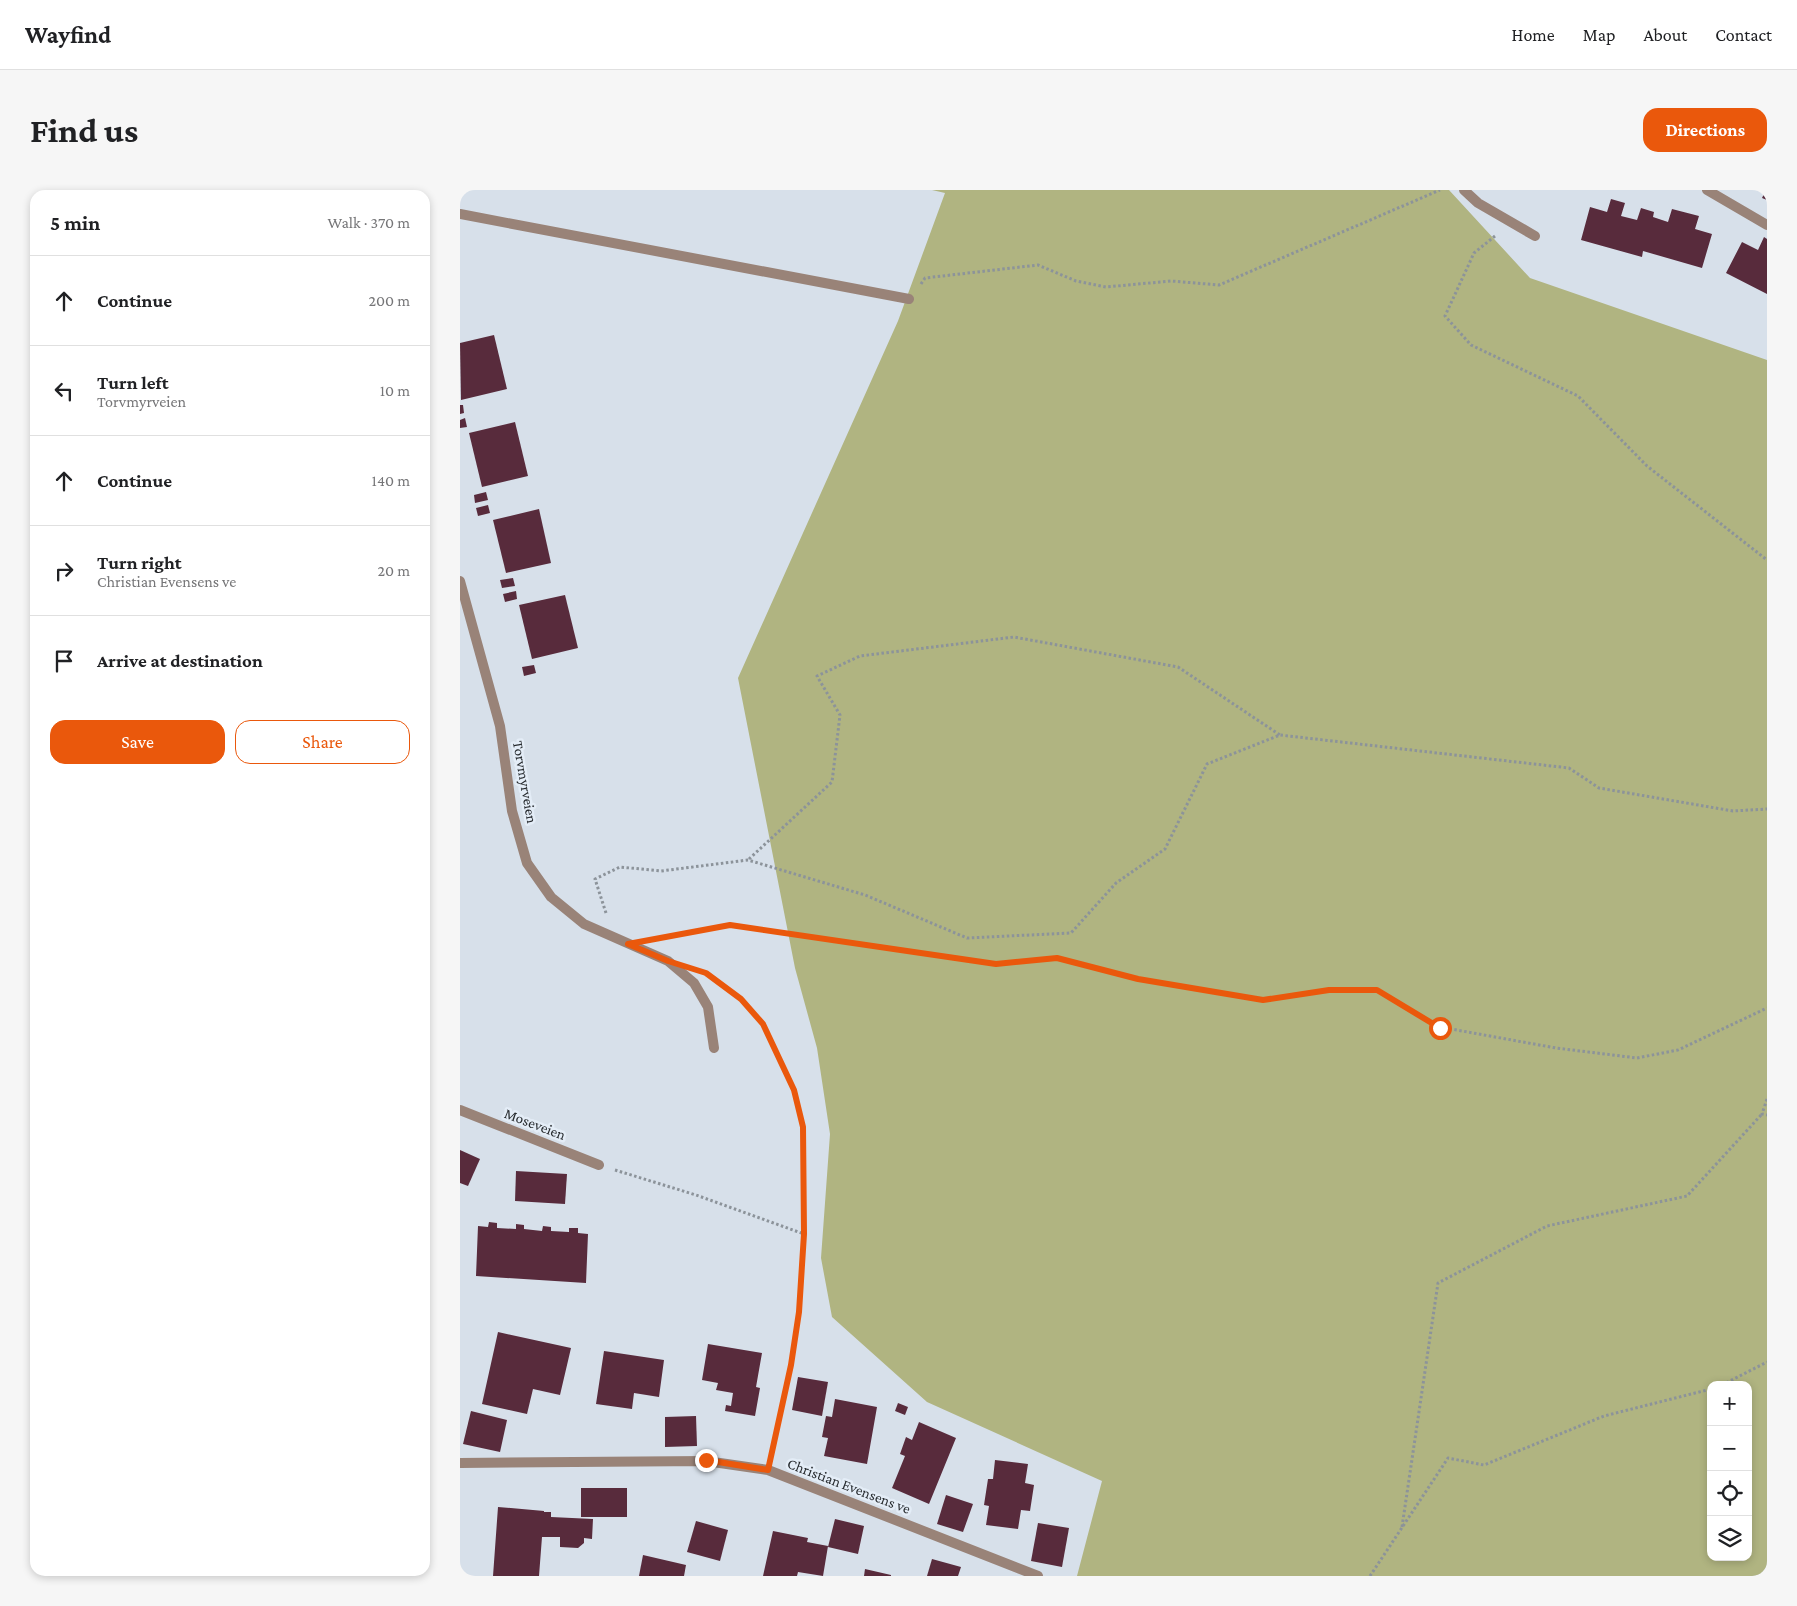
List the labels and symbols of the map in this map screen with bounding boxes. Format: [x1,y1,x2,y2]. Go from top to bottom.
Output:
street label: Torvmyrveien [509,739,540,825]
route start [1429,1017,1452,1040]
street label: Moseveien [502,1105,568,1143]
route end [695,1449,718,1472]
street label: Christian Evensens ve [785,1455,913,1517]

